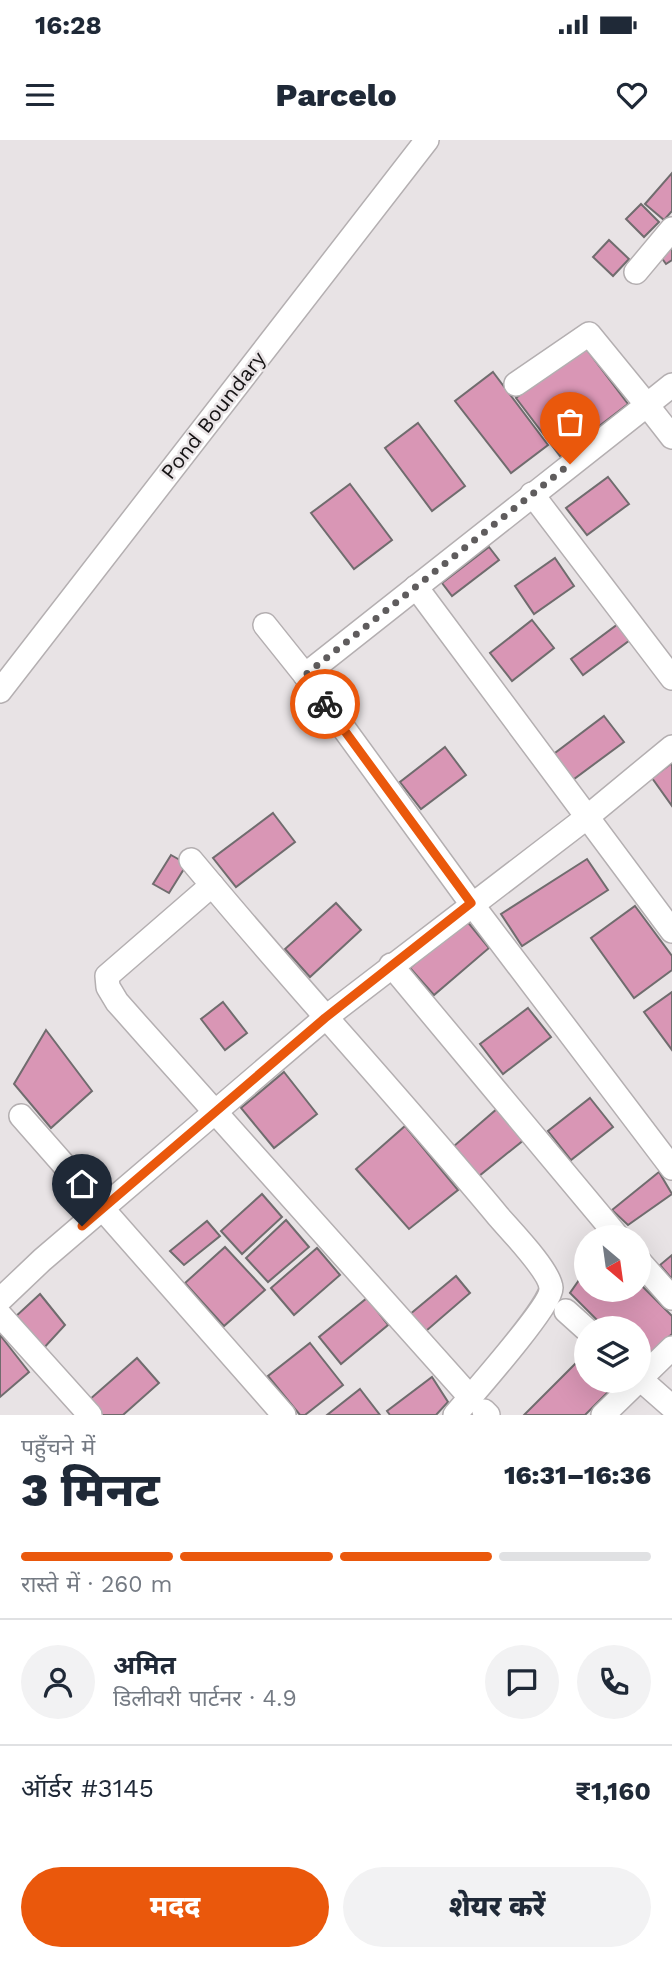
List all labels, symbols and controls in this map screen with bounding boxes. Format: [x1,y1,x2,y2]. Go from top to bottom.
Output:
text: 16:28 [35,10,102,40]
icon: menu [21,76,59,114]
text: Parcelo [275,76,397,114]
icon: heart [613,76,651,114]
street label: Pond Boundary [155,346,271,484]
pin [540,392,600,464]
icon: bag [551,403,589,441]
courier [290,669,360,739]
icon: bike [306,685,344,723]
pin [52,1154,112,1226]
icon: home [63,1165,101,1203]
north arrow [574,1225,651,1302]
map controls [574,1225,651,1393]
button: layers [574,1316,651,1393]
text: पहुँचने में [21,1434,95,1461]
text: 16:31–16:36 [504,1460,651,1490]
text: 3 मिनट [21,1463,160,1517]
text: रास्ते में · 260 m [21,1571,172,1598]
button: person [21,1645,95,1719]
button: chat [485,1645,559,1719]
button: phone [577,1645,651,1719]
text: अमित [113,1650,176,1680]
text: डिलीवरी पार्टनर · 4.9 [113,1685,297,1712]
text: ऑर्डर #3145 [21,1773,154,1803]
text: ₹1,160 [575,1776,651,1806]
button: मदद [21,1867,329,1947]
button: शेयर करें [343,1867,651,1947]

